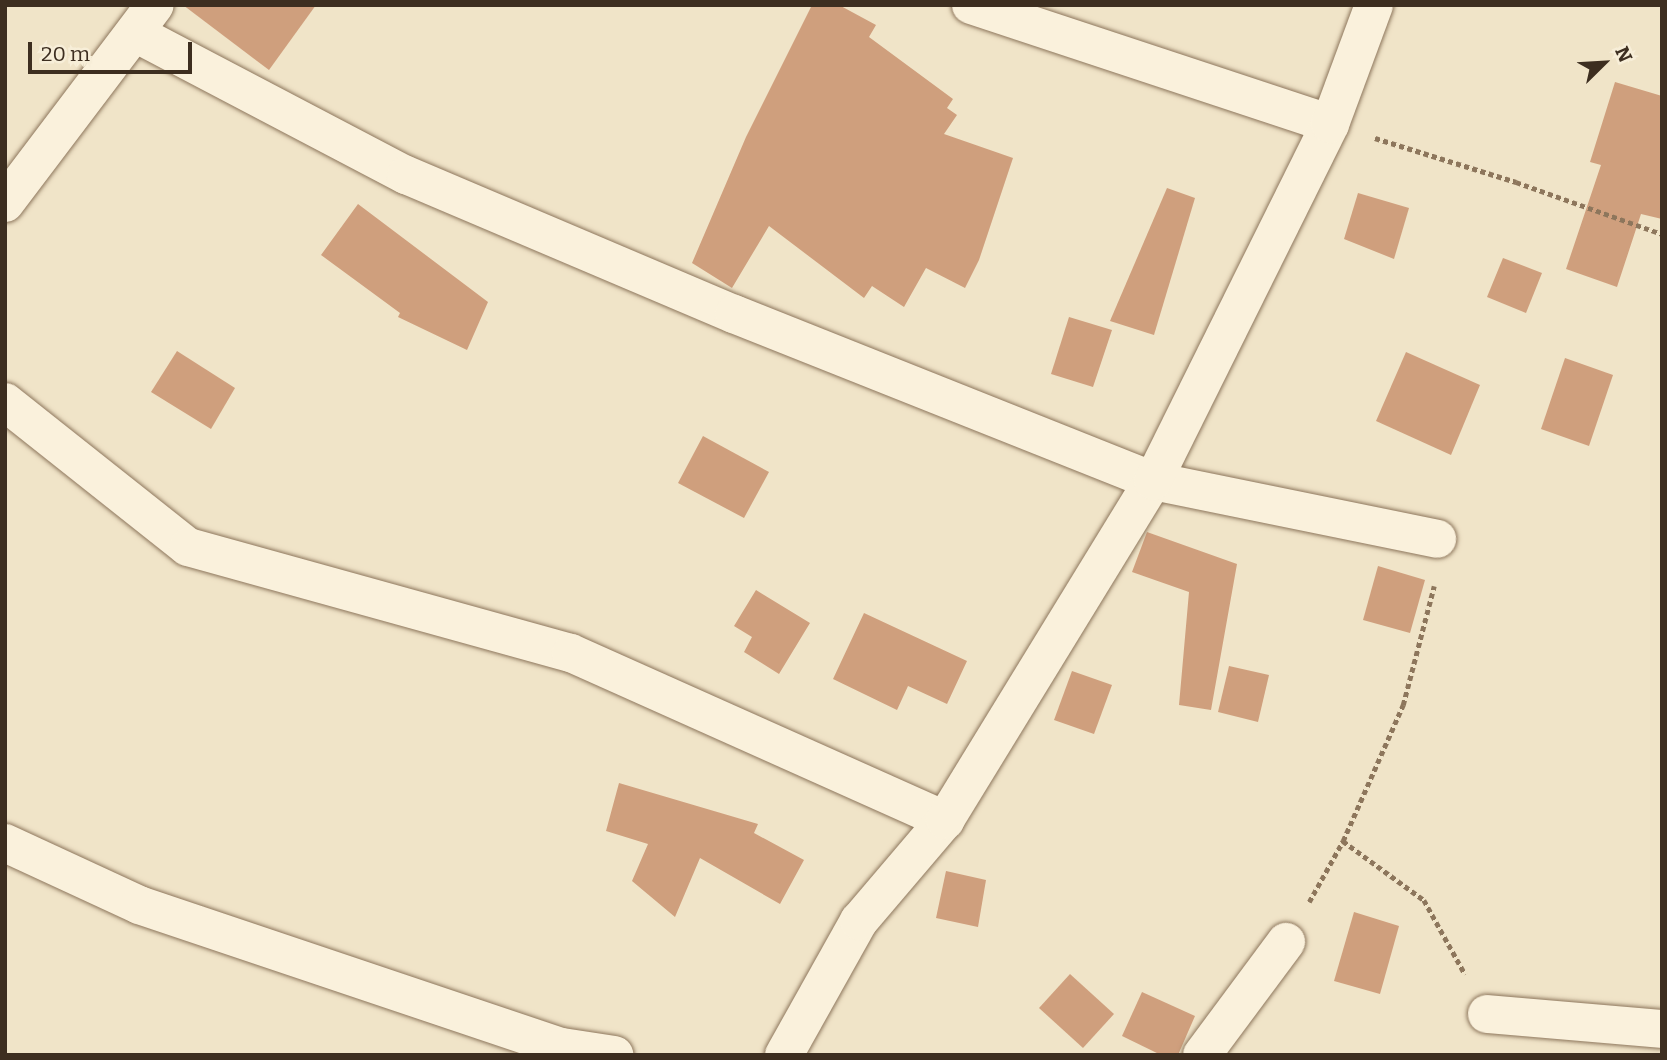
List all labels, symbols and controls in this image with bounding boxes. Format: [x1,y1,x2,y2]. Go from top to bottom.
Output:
scale bar [32,28,196,72]
north arrow [1569,28,1639,98]
text: 20 m [41,41,90,67]
text: N [1610,43,1637,66]

